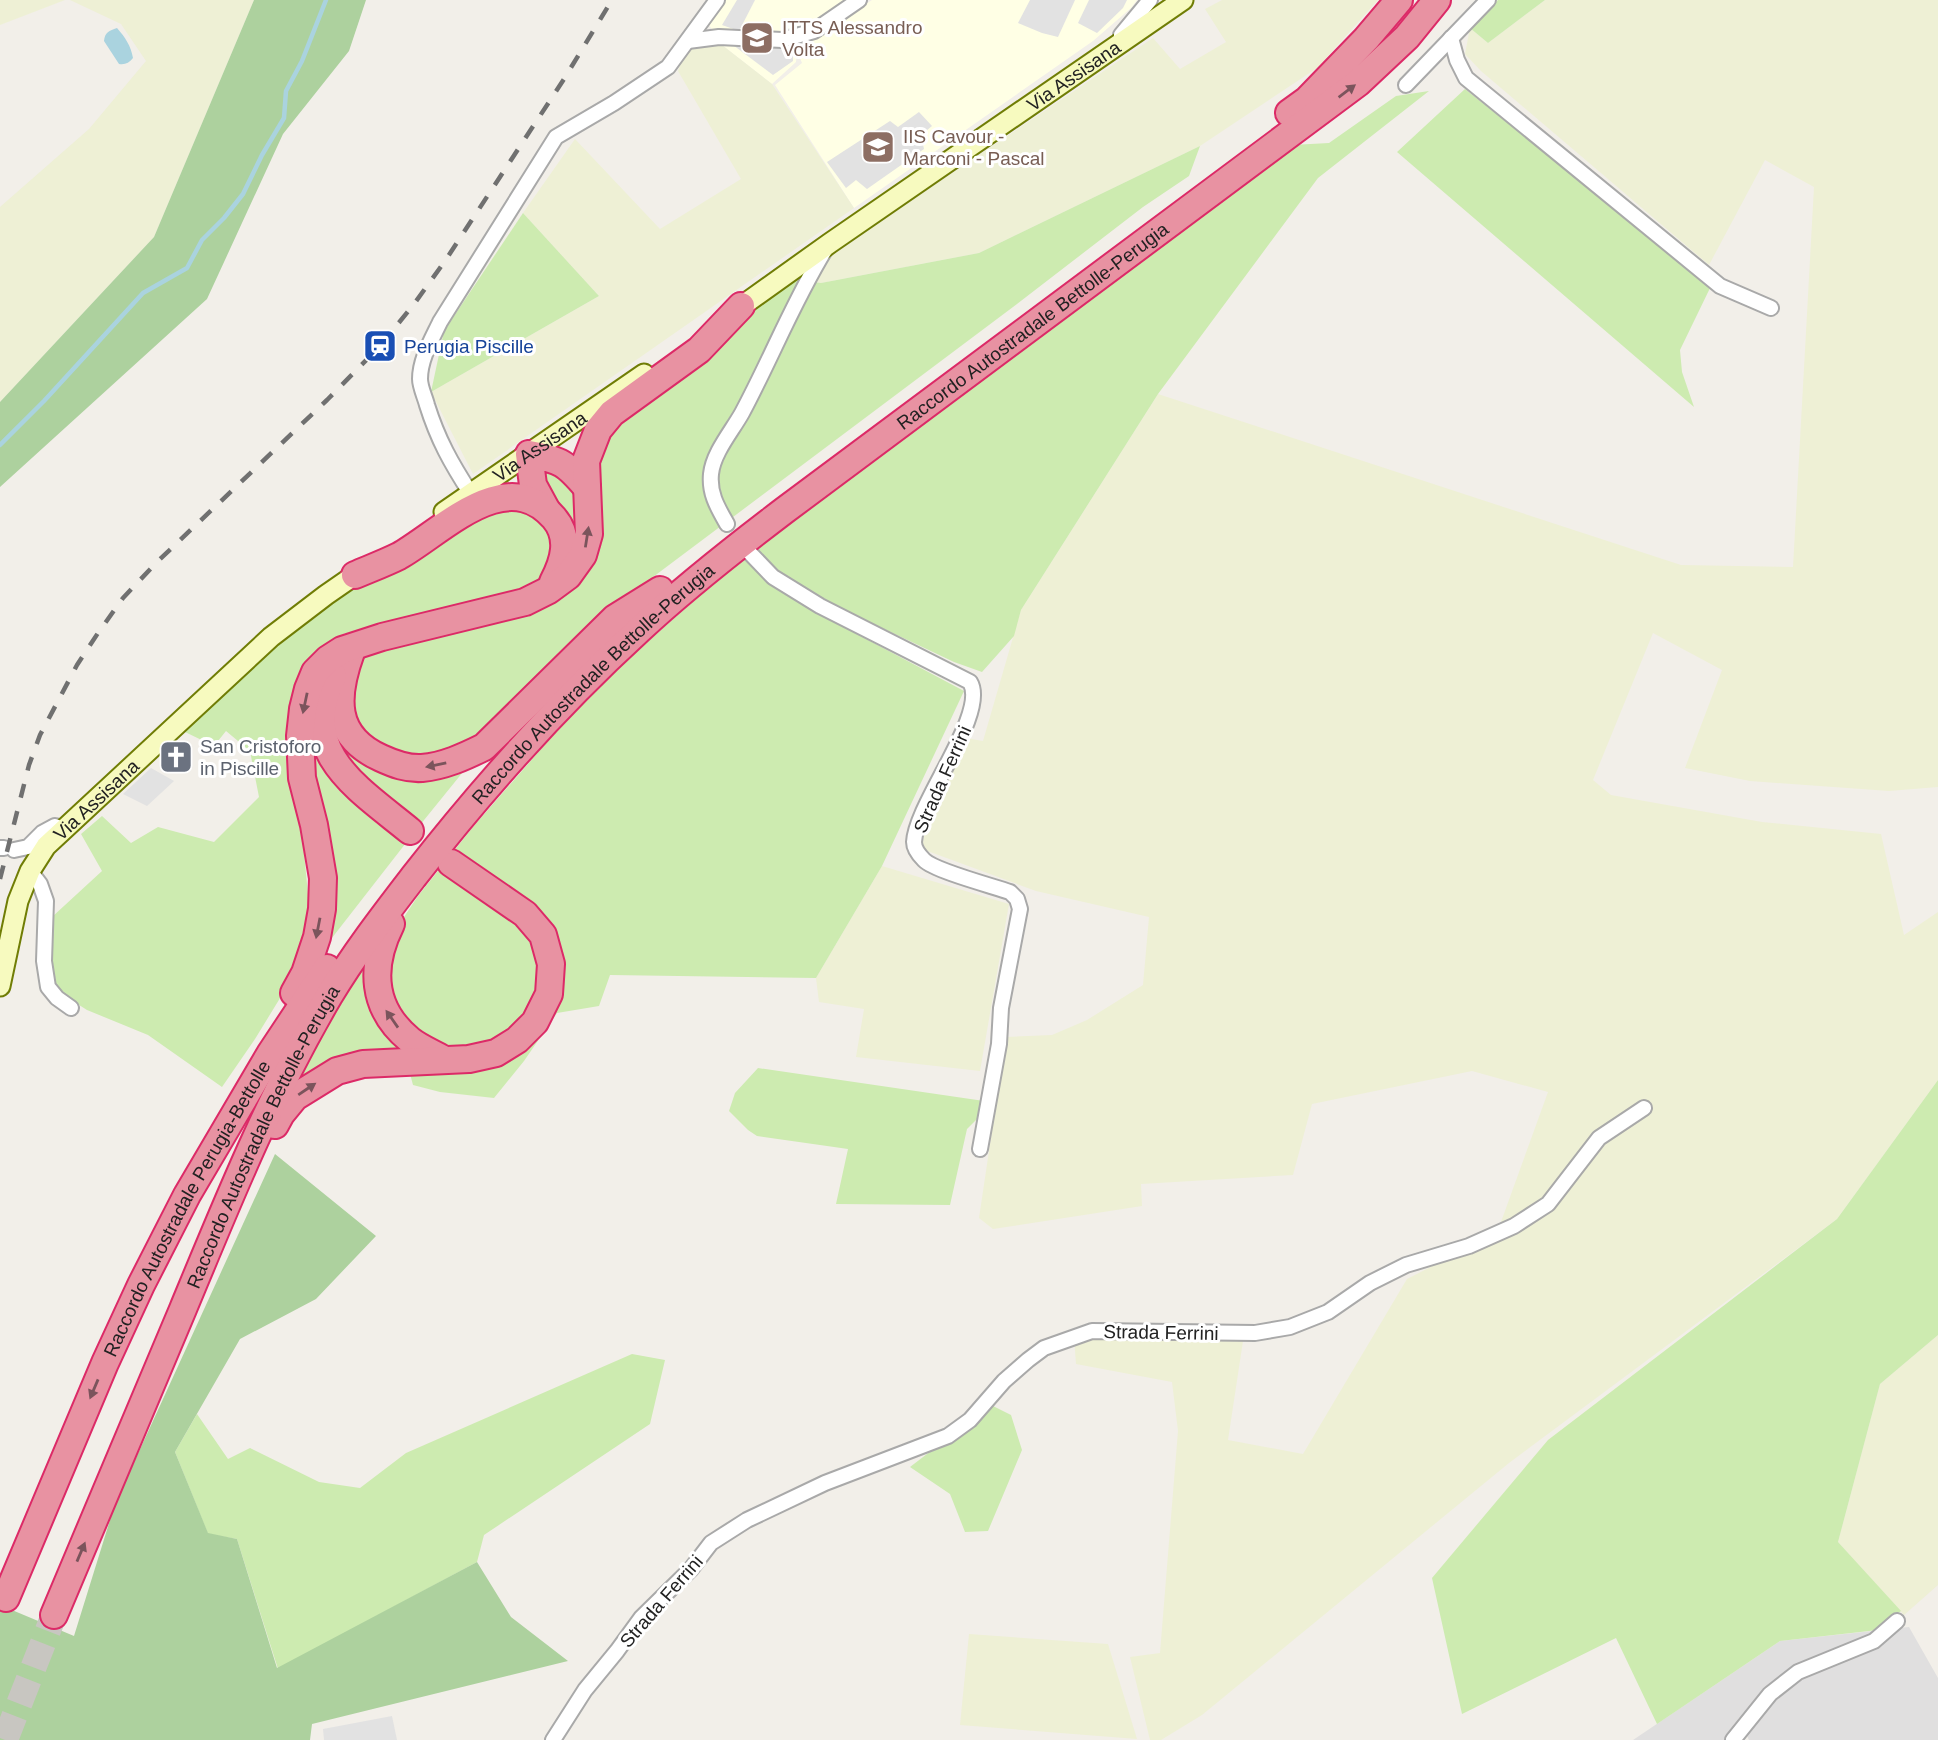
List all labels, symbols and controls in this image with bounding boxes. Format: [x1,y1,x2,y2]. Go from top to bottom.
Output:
place label: ITTS Alessandro Volta [782,17,922,60]
school or university icon: ITTS Alessandro Volta [738,19,776,57]
street label: Via Assisana [1023,36,1125,115]
one-way arrow [1338,84,1356,98]
place label: IIS Cavour - Marconi - Pascal [903,126,1045,169]
school or university icon: IIS Cavour - Marconi - Pascal [859,128,897,166]
street label: Raccordo Autostradale Bettolle-Perugia [893,218,1173,434]
station icon: Perugia Piscille [361,327,399,365]
place label: Perugia Piscille [404,336,534,357]
street label: Via Assisana [489,407,591,486]
one-way arrow [582,526,593,548]
street label: Raccordo Autostradale Bettolle-Perugia [467,559,719,808]
one-way arrow [299,692,310,714]
street label: Strada Ferrini [909,722,975,836]
place label: San Cristoforo in Piscille [200,736,321,779]
church icon: San Cristoforo in Piscille [157,738,195,776]
street label: Via Assisana [49,755,143,845]
one-way arrow [425,760,447,771]
one-way arrow [313,917,324,939]
street label: Raccordo Autostradale Bettolle-Perugia [183,981,344,1292]
one-way arrow [385,1010,399,1028]
street label: Raccordo Autostradale Perugia-Bettolle [99,1057,275,1360]
one-way arrow [298,1082,316,1096]
street label: Strada Ferrini [1103,1321,1219,1344]
one-way arrow [88,1378,99,1399]
one-way arrow [76,1542,87,1563]
street label: Strada Ferrini [616,1551,707,1652]

